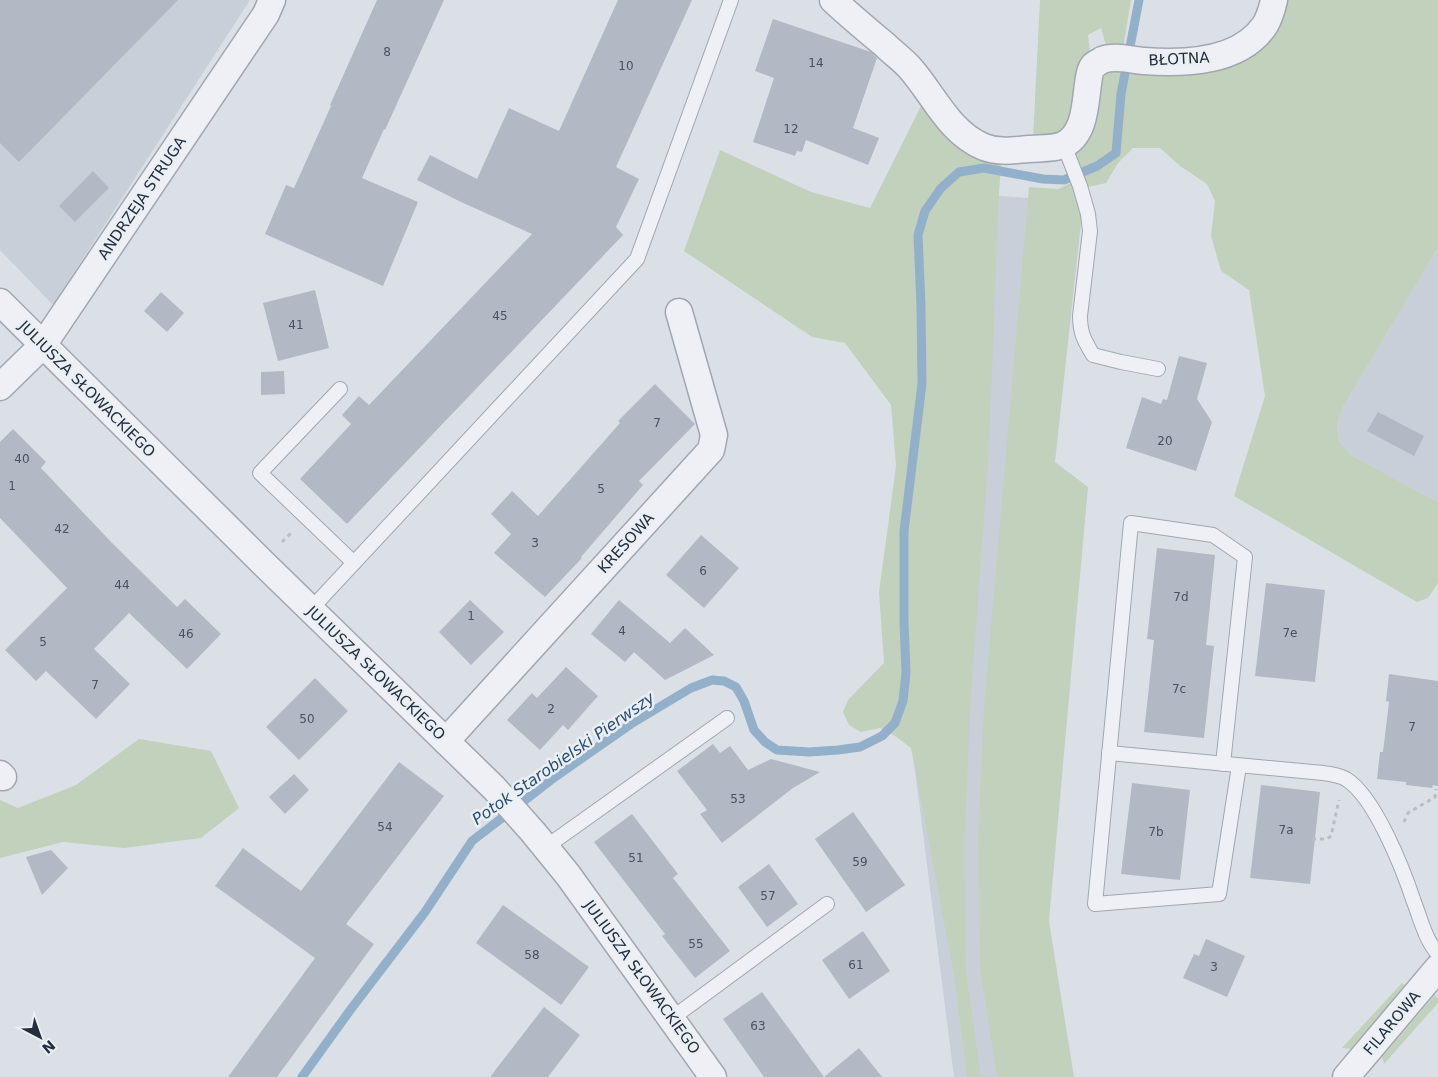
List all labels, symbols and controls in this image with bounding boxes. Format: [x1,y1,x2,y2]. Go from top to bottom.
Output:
house number: 8 [383,45,391,59]
street label: BŁOTNA [1148,48,1211,70]
house number: 14 [808,56,824,70]
house number: 10 [618,59,634,73]
house number: 12 [783,122,799,136]
street label: ANDRZEJA STRUGA [94,133,190,263]
house number: 45 [492,309,508,323]
street label: JULIUSZA SŁOWACKIEGO [14,316,159,461]
house number: 41 [288,318,304,332]
house number: 7 [653,416,661,430]
house number: 20 [1157,434,1173,448]
house number: 40 [14,452,30,466]
house number: 1 [8,479,16,493]
house number: 5 [597,482,605,496]
street label: KRESOWA [594,508,658,577]
house number: 42 [54,522,70,536]
house number: 3 [531,536,539,550]
house number: 6 [699,564,707,578]
house number: 44 [114,578,130,592]
house number: 7d [1173,590,1189,604]
street label: JULIUSZA SŁOWACKIEGO [302,601,449,744]
house number: 1 [467,609,475,623]
house number: 4 [618,624,626,638]
house number: 7e [1282,626,1298,640]
house number: 46 [178,627,194,641]
house number: 5 [39,635,47,649]
house number: 7 [91,678,99,692]
house number: 7c [1172,682,1186,696]
water label: Potok Starobielski Pierwszy [468,688,659,829]
house number: 2 [547,702,555,716]
house number: 50 [299,712,315,726]
house number: 7 [1408,720,1416,734]
house number: 53 [730,792,746,806]
house number: 54 [377,820,393,834]
house number: 7a [1279,823,1294,837]
house number: 7b [1148,825,1164,839]
house number: 51 [628,851,644,865]
house number: 59 [852,855,868,869]
house number: 57 [760,889,776,903]
street label: JULIUSZA SŁOWACKIEGO [580,896,704,1057]
house number: 55 [688,937,704,951]
house number: 58 [524,948,540,962]
house number: 61 [848,958,864,972]
house number: 3 [1210,960,1218,974]
street label: FILAROWA [1360,987,1425,1059]
north arrow [15,1012,65,1062]
house number: 63 [750,1019,766,1033]
text: N [39,1037,58,1057]

